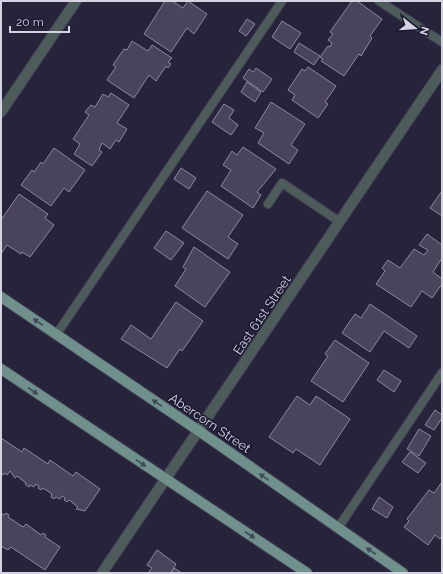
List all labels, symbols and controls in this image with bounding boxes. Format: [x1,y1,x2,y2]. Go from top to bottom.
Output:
scale bar [10,8,69,34]
north arrow [395,8,435,48]
text: 20 m [16,15,44,29]
text: N [417,25,432,37]
street label: East 61st Street [230,272,294,357]
one-way arrow [33,318,43,326]
one-way arrow [28,387,39,395]
street label: Abercorn Street [166,390,254,456]
one-way arrow [152,399,163,407]
one-way arrow [136,459,147,467]
one-way arrow [259,473,270,481]
one-way arrow [245,531,255,539]
one-way arrow [366,547,376,555]

